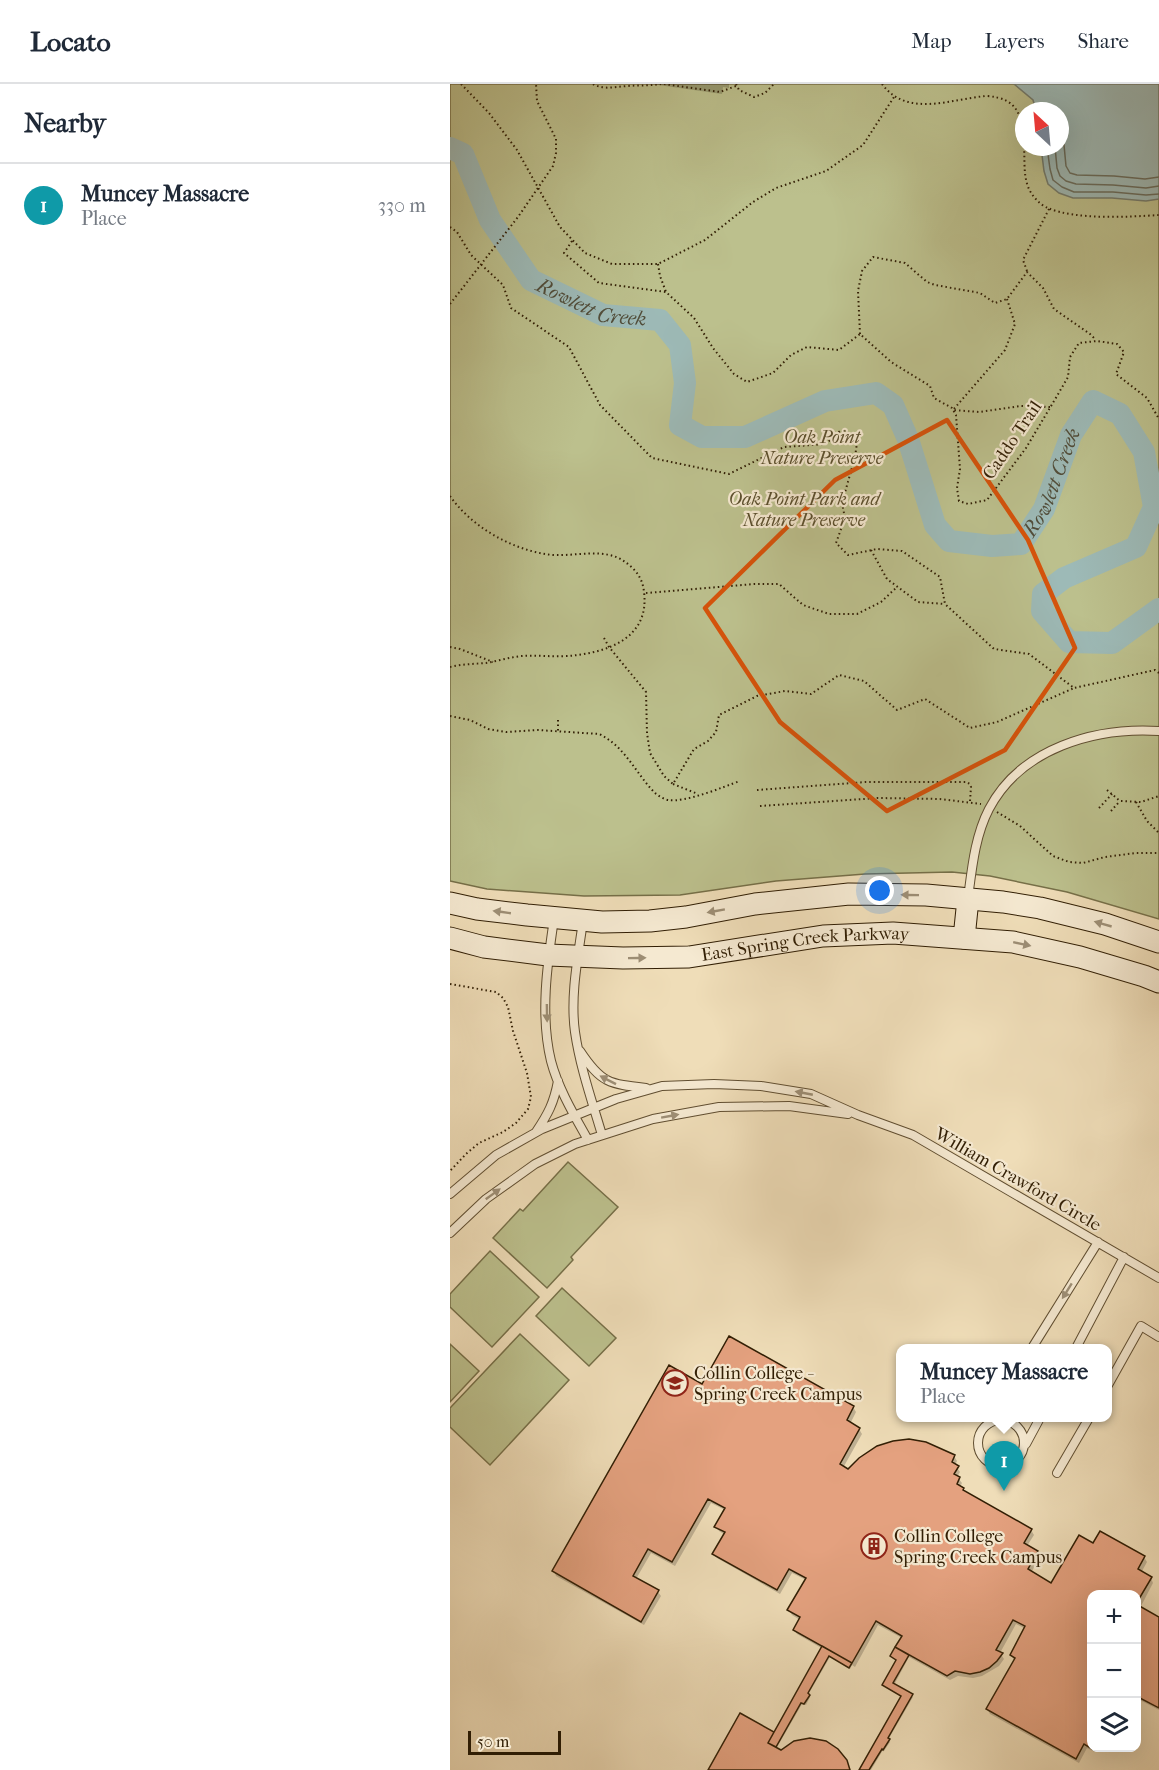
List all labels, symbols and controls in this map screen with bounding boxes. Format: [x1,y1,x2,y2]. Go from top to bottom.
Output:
text: Locato [30,25,111,58]
text: Map [911,29,952,53]
text: Layers [985,29,1044,53]
text: Share [1077,29,1129,53]
north arrow [1015,102,1069,156]
text: Nearby [24,108,106,139]
text: Muncey Massacre [81,181,249,207]
text: 1 [40,194,47,217]
text: 330 m [378,194,426,217]
text: Place [81,207,127,230]
water label: Rowlett Creek [531,273,647,331]
street label: Caddo Trail [978,397,1046,484]
water label: Rowlett Creek [1017,423,1085,542]
park label: Oak Point Nature Preserve [760,427,884,469]
park label: Oak Point Park and Nature Preserve [728,489,882,531]
your location [865,876,894,905]
one-way arrow [900,890,919,900]
one-way arrow [492,907,511,917]
one-way arrow [706,907,725,916]
one-way arrow [1094,919,1112,928]
street label: East Spring Creek Parkway [700,923,911,966]
one-way arrow [1013,940,1031,950]
one-way arrow [627,953,646,962]
one-way arrow [542,1004,551,1023]
one-way arrow [599,1075,616,1085]
one-way arrow [794,1088,813,1097]
one-way arrow [660,1111,679,1120]
street label: William Crawford Circle [930,1123,1105,1236]
one-way arrow [485,1188,501,1200]
one-way arrow [1061,1283,1072,1299]
popup [896,1344,1112,1422]
text: Muncey Massacre [920,1359,1088,1385]
place label: Collin College - Spring Creek Campus [694,1363,863,1405]
school or university icon: Collin College - Spring Creek Campus [660,1368,690,1398]
text: Place [920,1385,965,1408]
pin: 1 [984,1442,1024,1491]
place label: Collin College Spring Creek Campus [894,1526,1063,1568]
building icon: Collin College Spring Creek Campus [859,1531,889,1561]
map controls [1087,1590,1141,1752]
button: + [1087,1590,1141,1644]
button: − [1087,1644,1141,1698]
button: layers [1087,1698,1141,1752]
scale bar [468,1728,561,1756]
text: 50 m [477,1732,509,1751]

